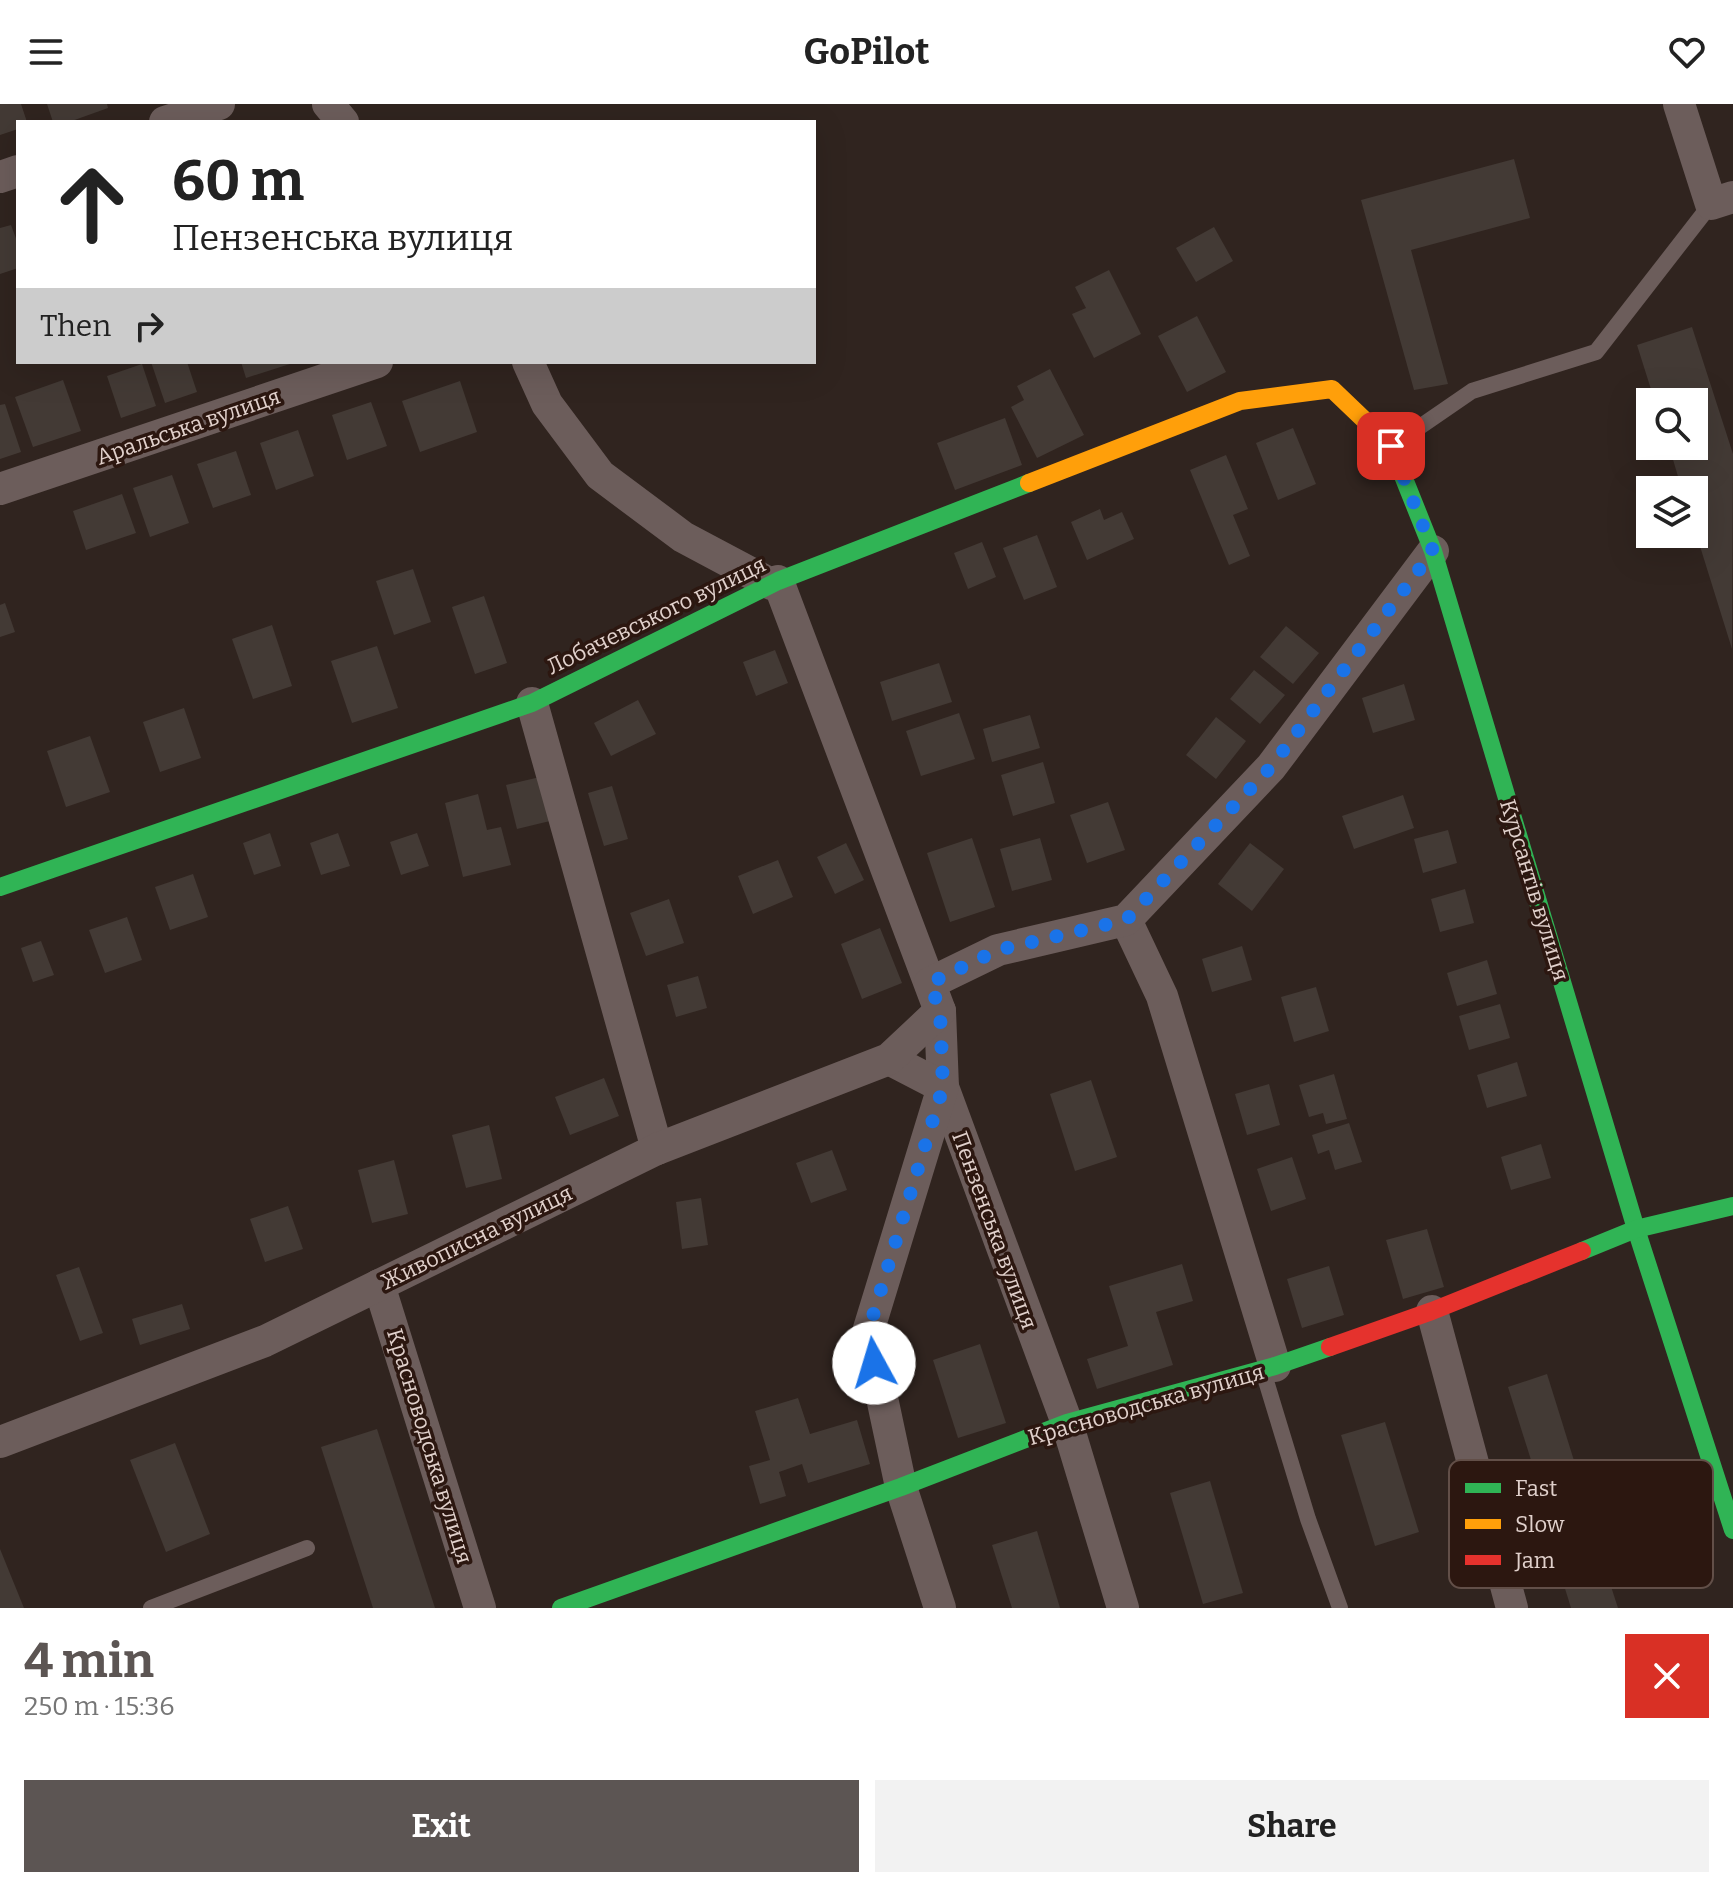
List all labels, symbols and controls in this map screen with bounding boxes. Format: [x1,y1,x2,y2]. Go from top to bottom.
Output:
icon: menu [24,30,68,74]
text: GoPilot [803,30,930,74]
icon: heart [1665,30,1709,74]
text: 60 m [172,148,304,215]
icon: ahead [40,152,144,256]
text: Пензенська вулиця [172,216,513,260]
icon: right [127,304,171,348]
text: Then [40,308,111,344]
street label: Аральська вулиця [93,382,284,471]
map controls [1636,388,1708,548]
button: search [1636,388,1708,460]
pin [1357,412,1425,480]
icon: arrive [1369,424,1413,468]
button: layers [1636,476,1708,548]
street label: Лобачевського вулиця [542,551,770,680]
street label: Курсантів вулиця [1494,796,1575,984]
street label: Пензенська вулиця [946,1128,1043,1333]
street label: Живописна вулиця [376,1179,576,1296]
position arrow [832,1321,916,1405]
street label: Красноводська вулиця [381,1325,478,1567]
street label: Красноводська вулиця [1025,1358,1267,1451]
legend [1449,1460,1713,1588]
text: Fast [1515,1475,1557,1502]
text: Slow [1515,1511,1565,1538]
text: Jam [1514,1547,1555,1574]
text: 4 min [24,1632,154,1690]
button: close [1625,1634,1709,1718]
text: 250 m · 15:36 [24,1691,175,1722]
button: Exit [24,1780,859,1872]
button: Share [875,1780,1709,1872]

